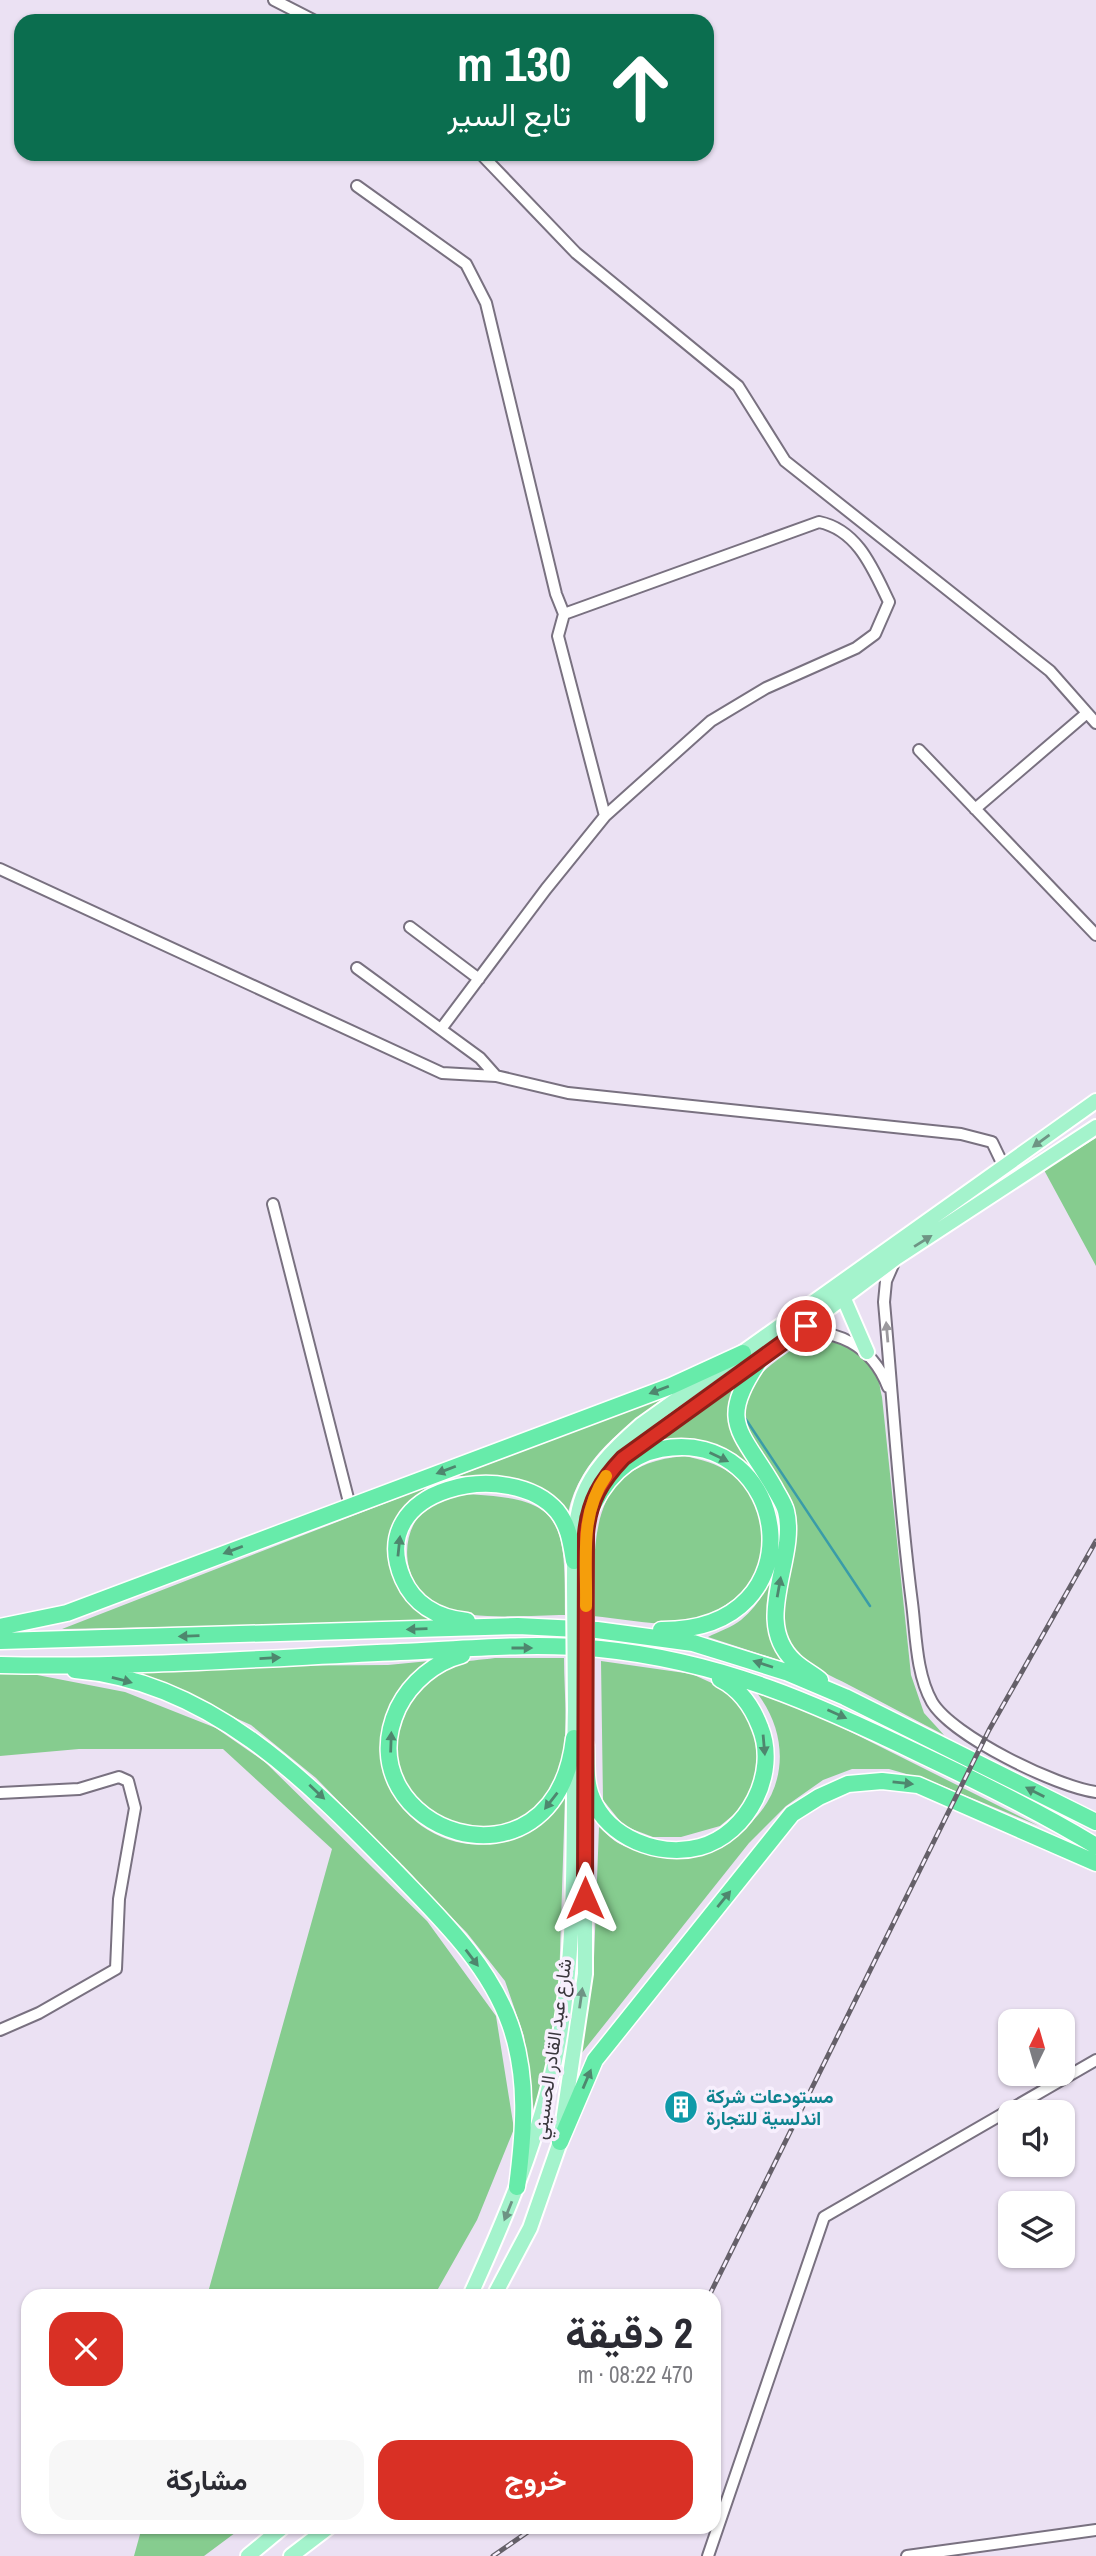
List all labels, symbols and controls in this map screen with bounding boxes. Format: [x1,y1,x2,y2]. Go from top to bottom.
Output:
text: 130 m [457,30,571,96]
icon: ahead [595,42,686,133]
text: تابع السير [447,93,571,136]
one-way arrow [1032,1133,1050,1147]
one-way arrow [914,1234,933,1247]
pin [776,1296,836,1356]
icon: arrive [787,1307,825,1345]
one-way arrow [881,1320,892,1342]
one-way arrow [648,1385,669,1396]
one-way arrow [709,1451,729,1463]
one-way arrow [435,1465,456,1476]
one-way arrow [394,1535,405,1557]
one-way arrow [222,1545,243,1556]
one-way arrow [774,1576,785,1598]
one-way arrow [406,1624,428,1635]
one-way arrow [178,1630,200,1641]
one-way arrow [511,1642,533,1654]
one-way arrow [259,1652,281,1663]
one-way arrow [752,1658,773,1669]
one-way arrow [111,1675,133,1686]
one-way arrow [827,1708,847,1720]
one-way arrow [385,1731,397,1753]
one-way arrow [759,1734,770,1756]
one-way arrow [893,1778,915,1789]
one-way arrow [308,1784,326,1800]
one-way arrow [1025,1786,1045,1797]
one-way arrow [544,1792,559,1810]
position arrow [548,1861,622,1935]
one-way arrow [717,1890,732,1908]
one-way arrow [465,1948,480,1966]
street label: شارع عبد القادر الحسيني [526,1957,581,2141]
one-way arrow [576,1987,587,2009]
north arrow [998,2009,1074,2086]
map controls [998,2009,1075,2268]
one-way arrow [581,2069,593,2089]
place label: مستودعات شركة اندلسية للتجارة [706,2083,834,2131]
building icon: مستودعات شركة اندلسية للتجارة [662,2088,700,2126]
button: sound [998,2100,1075,2177]
button: layers [998,2191,1075,2268]
one-way arrow [503,2201,514,2222]
text: 2 دقيقة [565,2305,693,2361]
button: close [49,2312,123,2386]
text: 470 m · 08:22 [578,2359,693,2390]
button: مشاركة [49,2440,364,2520]
button: خروج [378,2440,693,2520]

